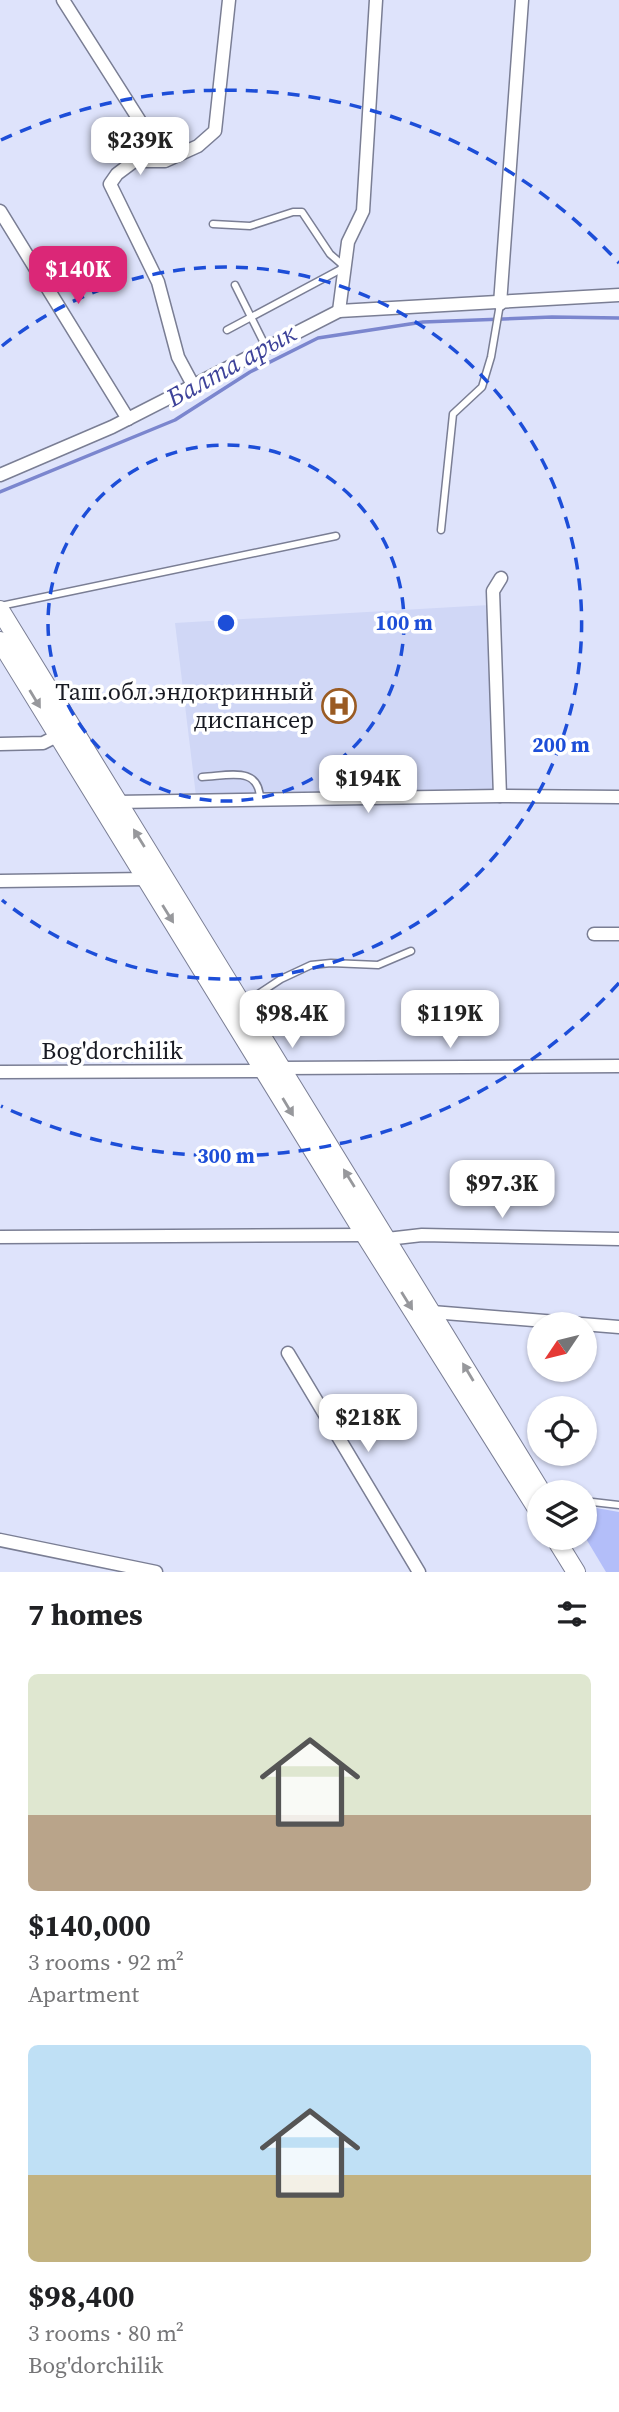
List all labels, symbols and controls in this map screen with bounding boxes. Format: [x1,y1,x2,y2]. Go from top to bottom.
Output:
pin: $239K [91,118,189,177]
text: $239K [107,124,173,156]
pin: $140K [29,246,127,306]
text: $140K [45,253,111,285]
water label: Балта арык [159,315,302,416]
text: 100 m [375,608,433,637]
centre of rings [214,611,238,635]
place label: Таш.обл.эндокринный диспансер [55,675,314,736]
hospital icon: Таш.обл.эндокринный диспансер [320,687,358,725]
one-way arrow [29,690,42,709]
text: 200 m [532,730,590,759]
pin: $194K [319,756,417,815]
text: $194K [335,762,401,794]
one-way arrow [133,829,146,848]
one-way arrow [162,904,175,923]
pin: $98.4K [235,990,349,1050]
pin: $119K [401,990,499,1050]
text: $98.4K [256,997,328,1029]
text: $119K [417,997,483,1029]
street label: Bog'dorchilik [41,1034,184,1067]
one-way arrow [282,1098,294,1117]
text: 300 m [197,1141,255,1170]
pin: $97.3K [445,1160,559,1220]
text: $97.3K [466,1167,538,1199]
one-way arrow [342,1168,355,1188]
one-way arrow [400,1292,414,1310]
north arrow [527,1312,597,1382]
map controls [527,1312,597,1550]
one-way arrow [462,1362,475,1381]
pin: $218K [319,1394,417,1454]
button: locate [527,1396,597,1466]
text: $218K [335,1401,401,1433]
button: layers [527,1480,597,1550]
text: 7 homes [28,1594,143,1635]
icon: filters [553,1595,591,1633]
icon: home [247,1719,373,1845]
text: $140,000 [28,1905,151,1946]
text: 3 rooms · 92 m² [28,1946,184,1978]
text: Apartment [28,1978,139,2010]
icon: home [247,2090,373,2216]
text: $98,400 [28,2276,135,2317]
text: 3 rooms · 80 m² [28,2317,184,2349]
text: Bog'dorchilik [28,2349,163,2381]

